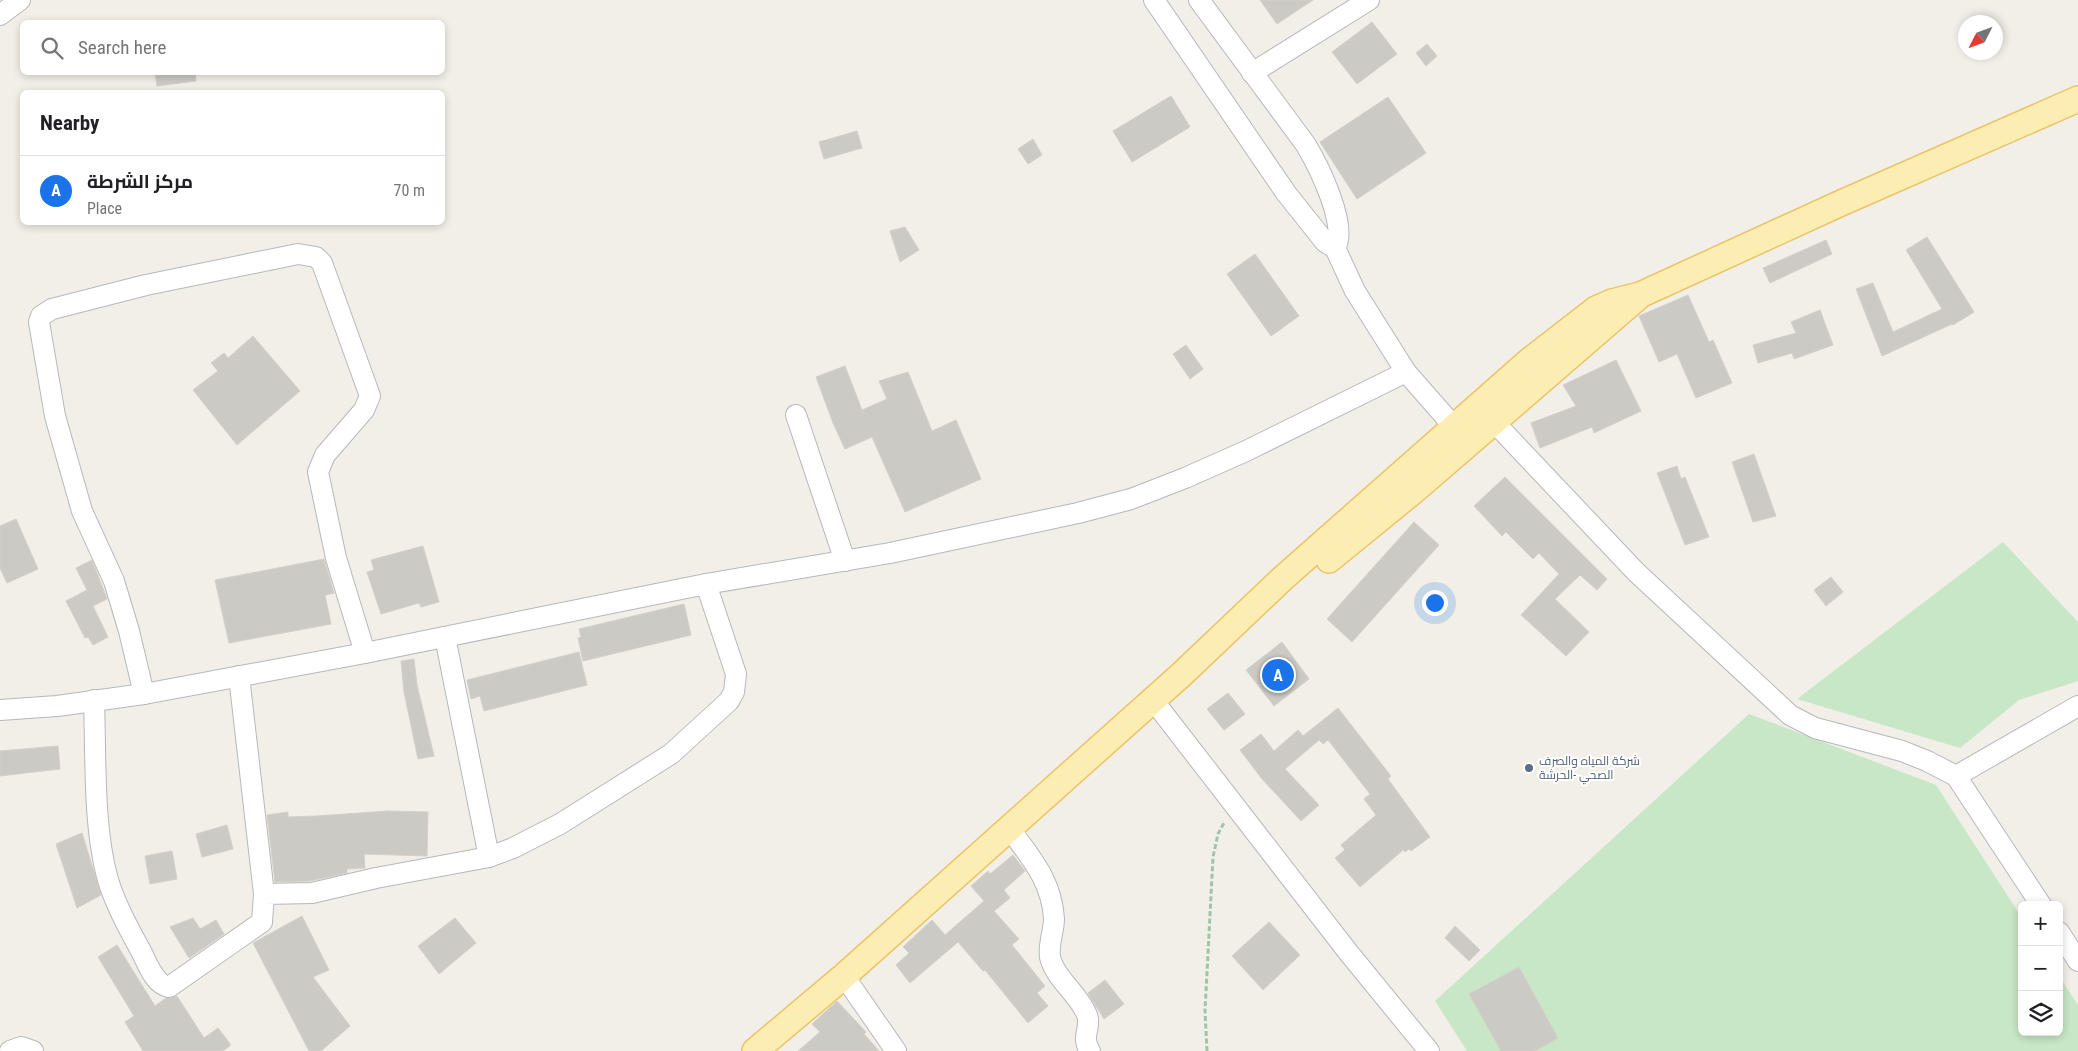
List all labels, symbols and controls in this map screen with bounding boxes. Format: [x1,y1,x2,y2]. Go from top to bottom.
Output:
north arrow [1958,15,2003,60]
search box [20,20,445,75]
icon: search [38,34,66,62]
text: Search here [78,36,166,59]
text: Nearby [40,111,99,135]
text: مركز الشرطة [87,170,193,193]
text: A [51,181,61,200]
text: 70 m [393,181,425,200]
text: Place [87,199,122,218]
your location [1422,590,1448,616]
pin: A [1262,656,1294,694]
place label: شركة المياه والصرف الصحي -الحرشة [1539,754,1640,785]
marker: شركة المياه والصرف الصحي -الحرشة [1523,762,1535,774]
map controls [2018,901,2063,1036]
button: + [2018,901,2063,946]
button: − [2018,946,2063,991]
button: layers [2018,991,2063,1036]

